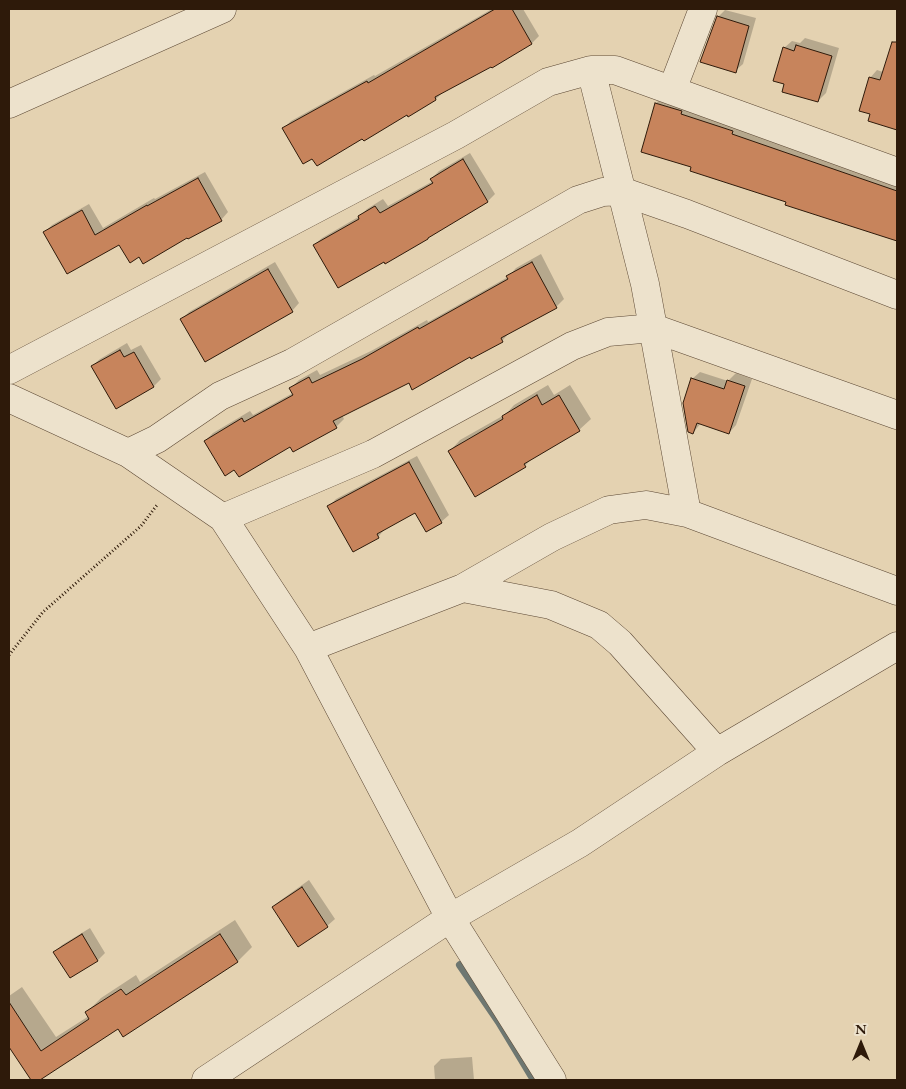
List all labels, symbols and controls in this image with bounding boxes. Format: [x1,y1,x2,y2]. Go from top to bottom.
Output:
north arrow [836,1019,886,1069]
text: N [855,1020,867,1038]

